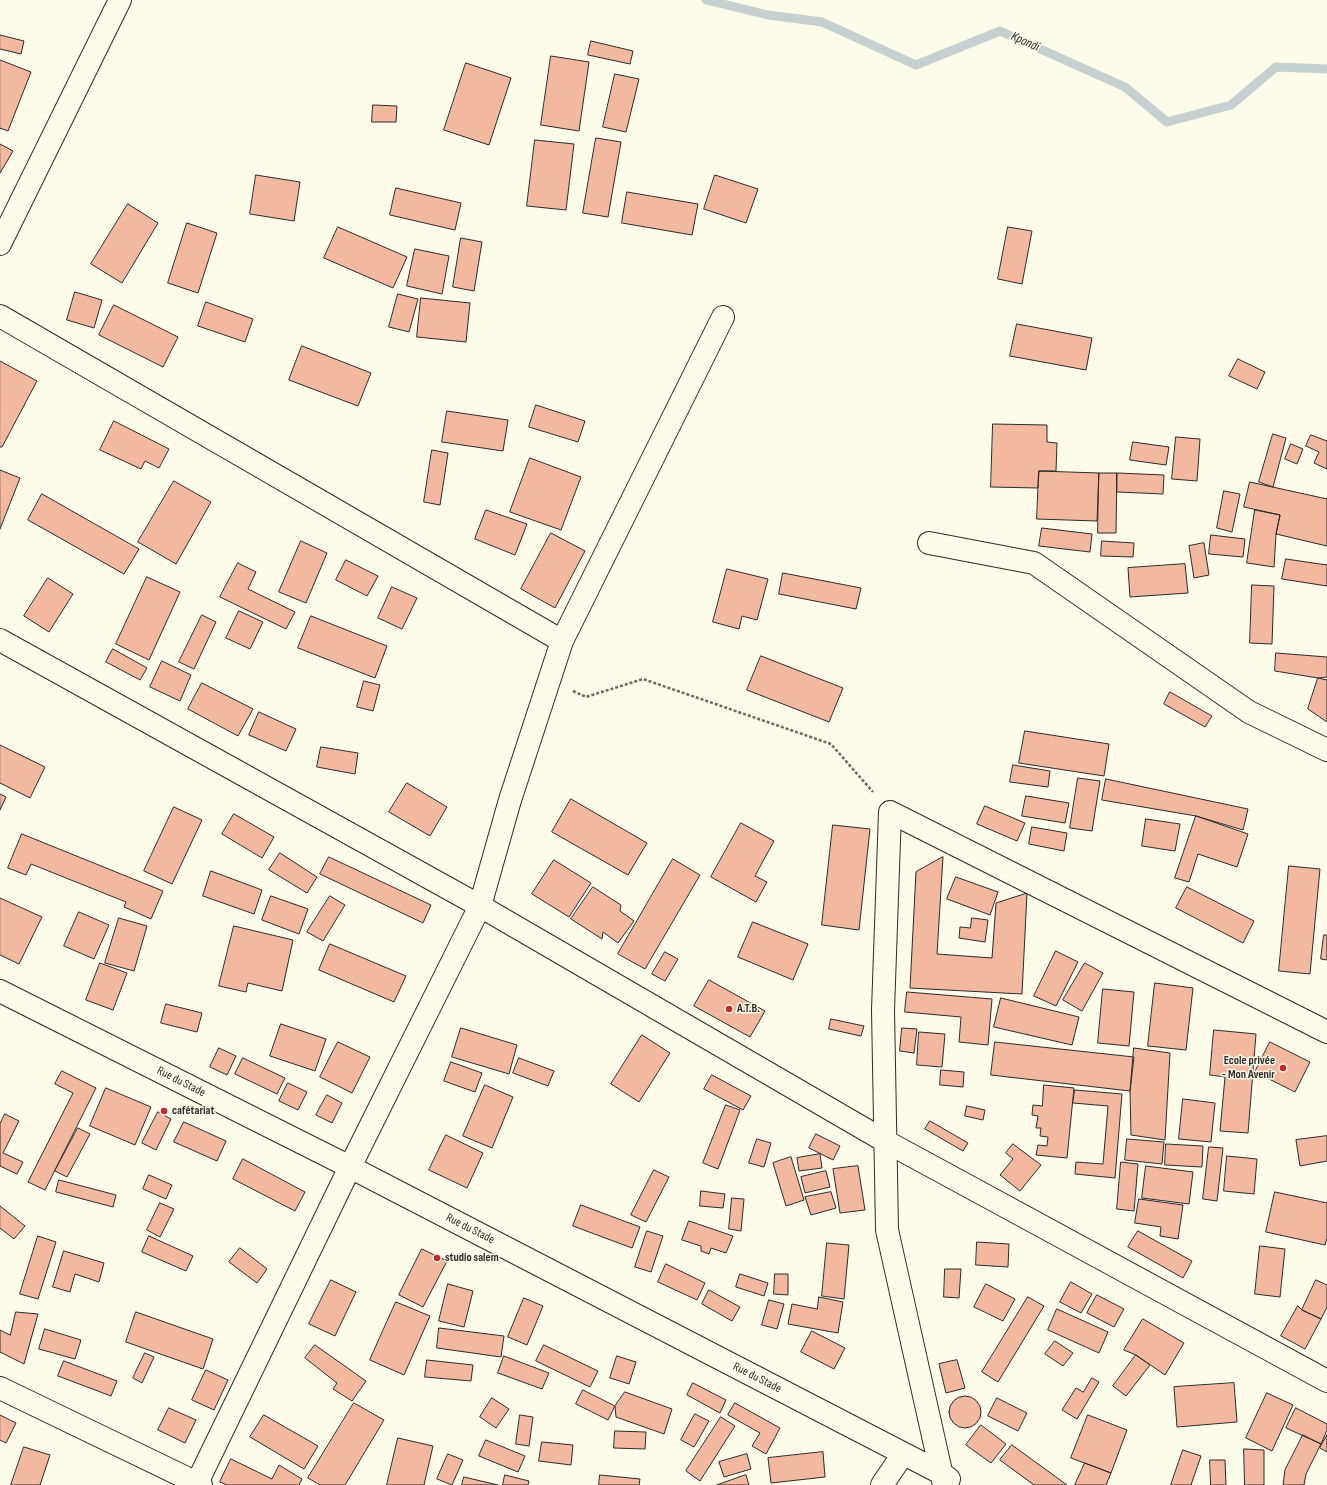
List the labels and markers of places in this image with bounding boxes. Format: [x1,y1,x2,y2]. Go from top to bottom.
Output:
place label: A.T.B. [737,1002,760,1016]
marker: A.T.B. [724,1004,734,1014]
place label: Ecole privée - Mon Avenir [1222,1054,1275,1082]
marker: Ecole privée - Mon Avenir [1278,1063,1288,1073]
place label: cafétariat [172,1104,214,1118]
marker: cafétariat [159,1106,169,1116]
place label: studio salem [445,1251,499,1265]
marker: studio salem [432,1253,442,1263]

